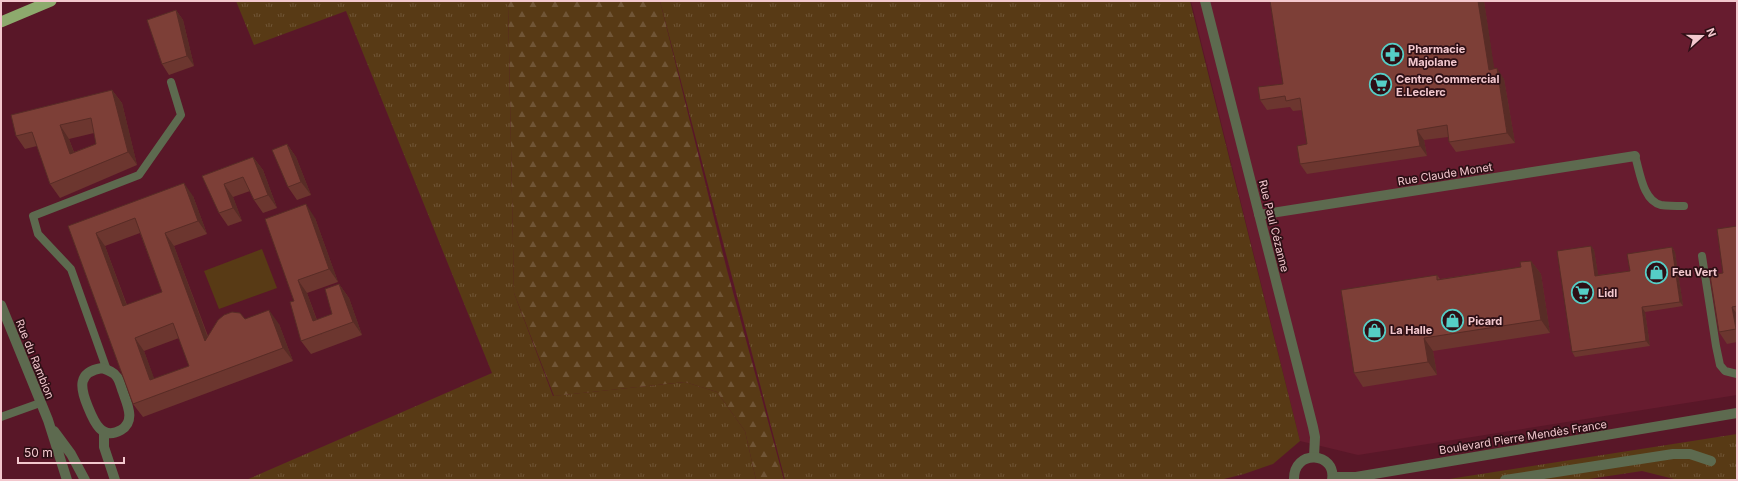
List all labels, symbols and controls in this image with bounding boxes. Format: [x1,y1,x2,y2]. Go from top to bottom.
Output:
north arrow [1682,16,1722,56]
text: N [1703,26,1719,39]
pharmacy icon: Pharmacie Majolane [1380,42,1406,68]
place label: Pharmacie Majolane [1408,42,1466,69]
supermarket icon: Centre Commercial E.Leclerc [1368,72,1394,98]
place label: Centre Commercial E.Leclerc [1396,72,1499,99]
street label: Rue Claude Monet [1397,160,1494,188]
street label: Rue Paul Cézanne [1256,178,1292,274]
shop icon: Feu Vert [1644,259,1670,285]
place label: Feu Vert [1672,265,1717,279]
supermarket icon: Lidl [1570,280,1596,306]
place label: Lidl [1598,286,1617,300]
shop icon: Picard [1439,308,1465,334]
place label: Picard [1468,314,1502,328]
street label: Rue du Rambion [13,317,57,401]
shop icon: La Halle [1361,317,1387,343]
place label: La Halle [1390,323,1433,337]
street label: Boulevard Pierre Mendès France [1438,417,1608,457]
scale bar [18,439,124,465]
text: 50 m [24,445,53,460]

